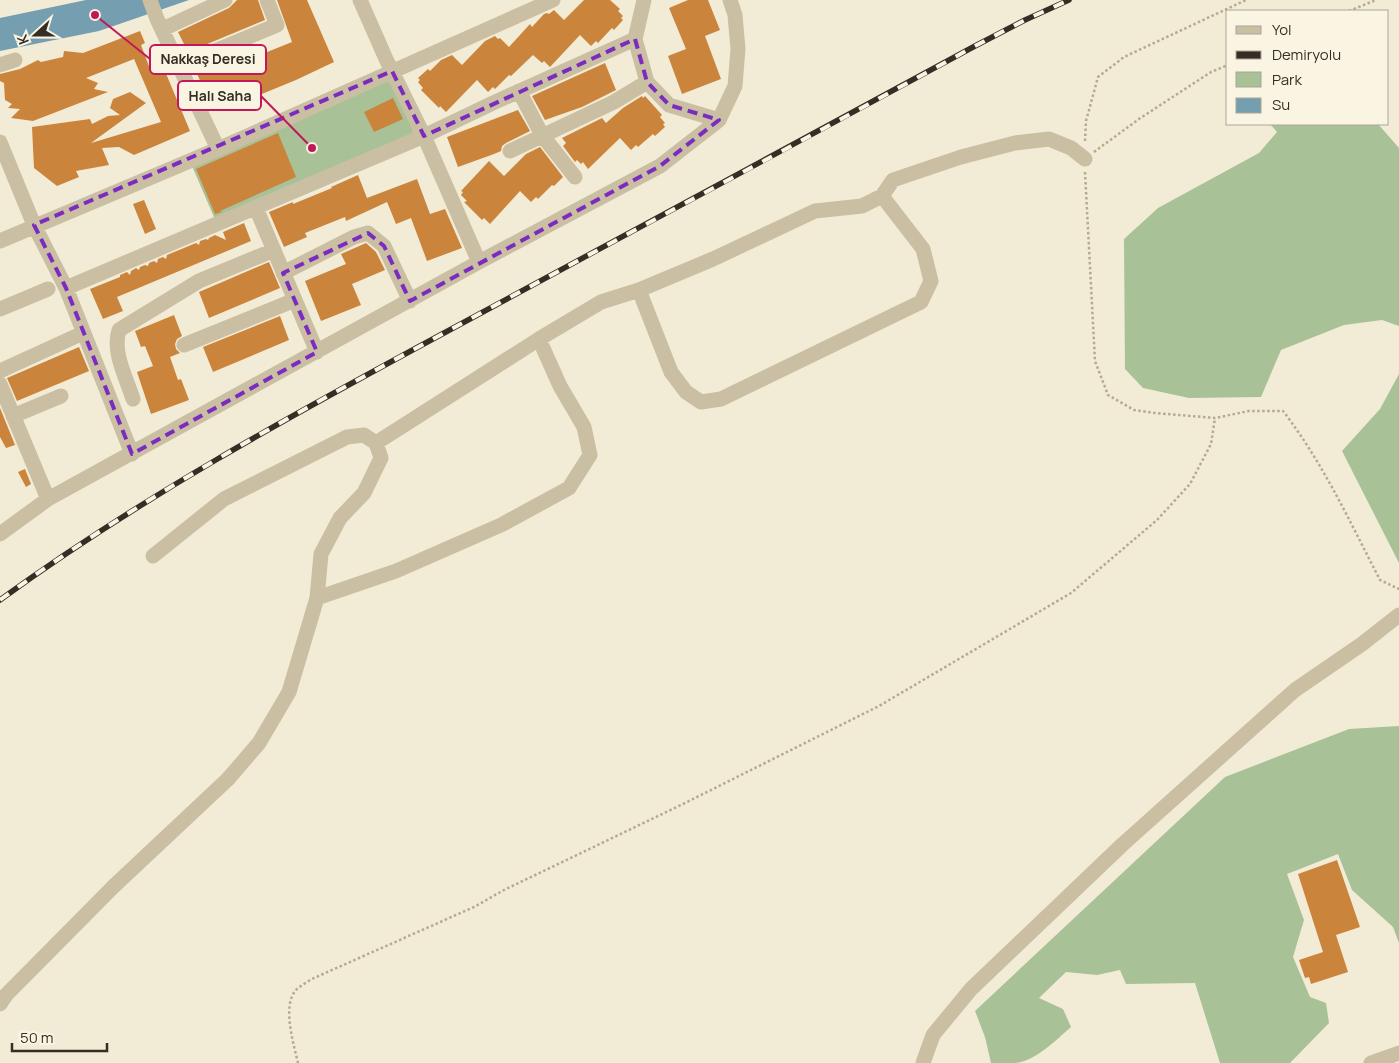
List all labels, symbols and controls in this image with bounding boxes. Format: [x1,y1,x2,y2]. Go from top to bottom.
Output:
north arrow [10,10,60,60]
legend [1226,10,1389,125]
text: Yol [1272,19,1292,40]
text: K [12,31,33,47]
text: Demiryolu [1272,44,1341,65]
callout: Nakkaş Deresi [150,45,266,74]
text: Nakkaş Deresi [160,49,256,68]
text: Park [1272,69,1302,90]
callout: Halı Saha [178,81,261,110]
text: Halı Saha [189,86,251,105]
text: Su [1272,94,1290,115]
scale bar [12,1020,108,1052]
text: 50 m [20,1027,54,1048]

